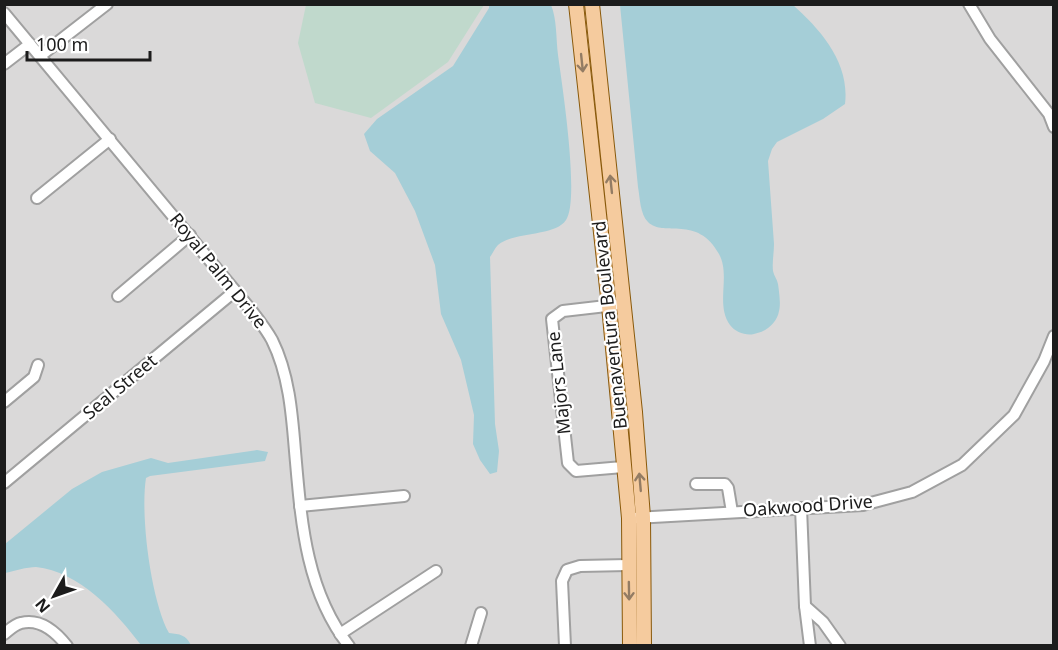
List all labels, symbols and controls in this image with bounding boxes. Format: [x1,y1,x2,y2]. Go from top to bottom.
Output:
scale bar [27,24,150,62]
text: 100 m [36,32,88,56]
one-way arrow [577,52,588,72]
one-way arrow [605,174,616,194]
street label: Royal Palm Drive [165,208,273,333]
street label: Buenaventura Boulevard [586,220,632,431]
street label: Majors Lane [541,330,575,436]
street label: Seal Street [77,348,162,424]
one-way arrow [634,473,645,493]
street label: Oakwood Drive [742,488,874,522]
north arrow [24,566,84,626]
one-way arrow [623,581,635,601]
text: N [30,594,55,618]

